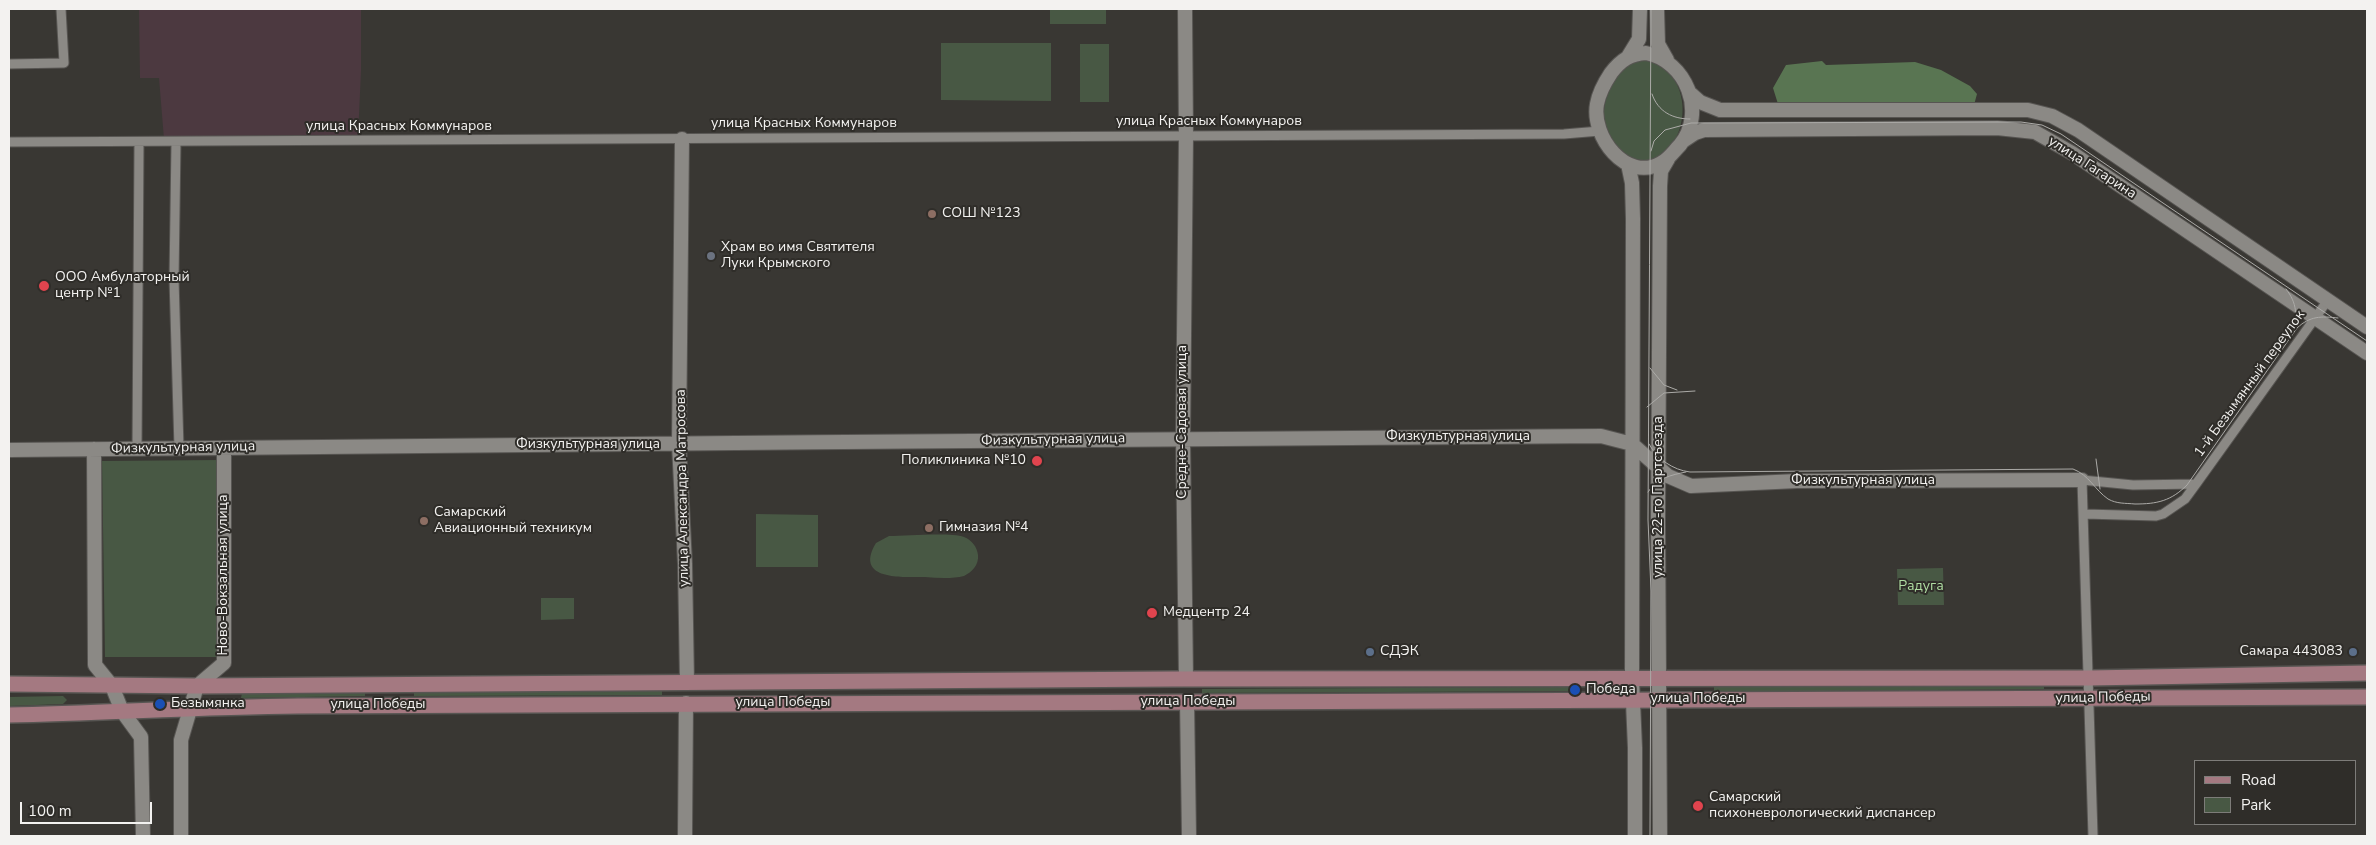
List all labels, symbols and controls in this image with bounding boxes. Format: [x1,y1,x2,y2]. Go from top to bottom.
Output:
street label: улица Красных Коммунаров [1116,114,1302,130]
street label: улица Красных Коммунаров [711,116,897,132]
street label: улица Красных Коммунаров [306,119,492,135]
street label: улица Гагарина [2045,133,2139,203]
place label: СОШ №123 [942,206,1021,222]
marker: СОШ №123 [926,208,938,220]
place label: Храм во имя Святителя Луки Крымского [721,240,875,272]
marker: Храм во имя Святителя Луки Крымского [705,250,717,262]
place label: ООО Амбулаторный центр №1 [55,270,190,302]
marker: ООО Амбулаторный центр №1 [37,279,51,293]
street label: 1-й Безымянный переулок [2191,307,2309,461]
street label: Средне-Садовая улица [1175,345,1191,499]
street label: улица Александра Матросова [673,389,693,587]
street label: улица 22-го Партсъезда [1651,416,1667,578]
street label: Физкультурная улица [1386,429,1530,445]
street label: Физкультурная улица [981,430,1125,450]
street label: Физкультурная улица [516,437,660,453]
street label: Физкультурная улица [111,438,255,458]
place label: Поликлиника №10 [901,453,1026,469]
marker: Поликлиника №10 [1030,454,1044,468]
street label: Физкультурная улица [1791,473,1935,489]
street label: Ново-Вокзальная улица [216,494,232,656]
place label: Самарский Авиационный техникум [434,505,592,538]
marker: Самарский Авиационный техникум [418,515,430,527]
place label: Гимназия №4 [939,520,1028,536]
marker: Гимназия №4 [923,522,935,534]
park label: Радyга [1898,579,1944,595]
place label: Медцентр 24 [1163,605,1250,621]
marker: Медцентр 24 [1145,606,1159,620]
place label: СДЭК [1380,644,1419,660]
place label: Самара 443083 [2240,644,2343,660]
marker: СДЭК [1364,646,1376,658]
marker: Самара 443083 [2347,646,2359,658]
place label: Победа [1586,682,1636,698]
marker: Победа [1568,683,1582,697]
street label: улица Победы [2055,689,2151,707]
street label: улица Победы [1650,691,1746,707]
street label: улица Победы [1140,694,1236,710]
street label: улица Победы [735,695,831,711]
place label: Безымянка [171,696,245,712]
marker: Безымянка [153,697,167,711]
street label: улица Победы [330,697,426,713]
legend [2194,760,2356,825]
text: Road [2241,770,2276,790]
place label: Самарский психоневрологический диспансер [1709,790,1936,822]
scale bar [22,792,155,824]
text: Park [2241,795,2271,815]
marker: Самарский психоневрологический диспансер [1691,799,1705,813]
text: 100 m [28,801,72,821]

